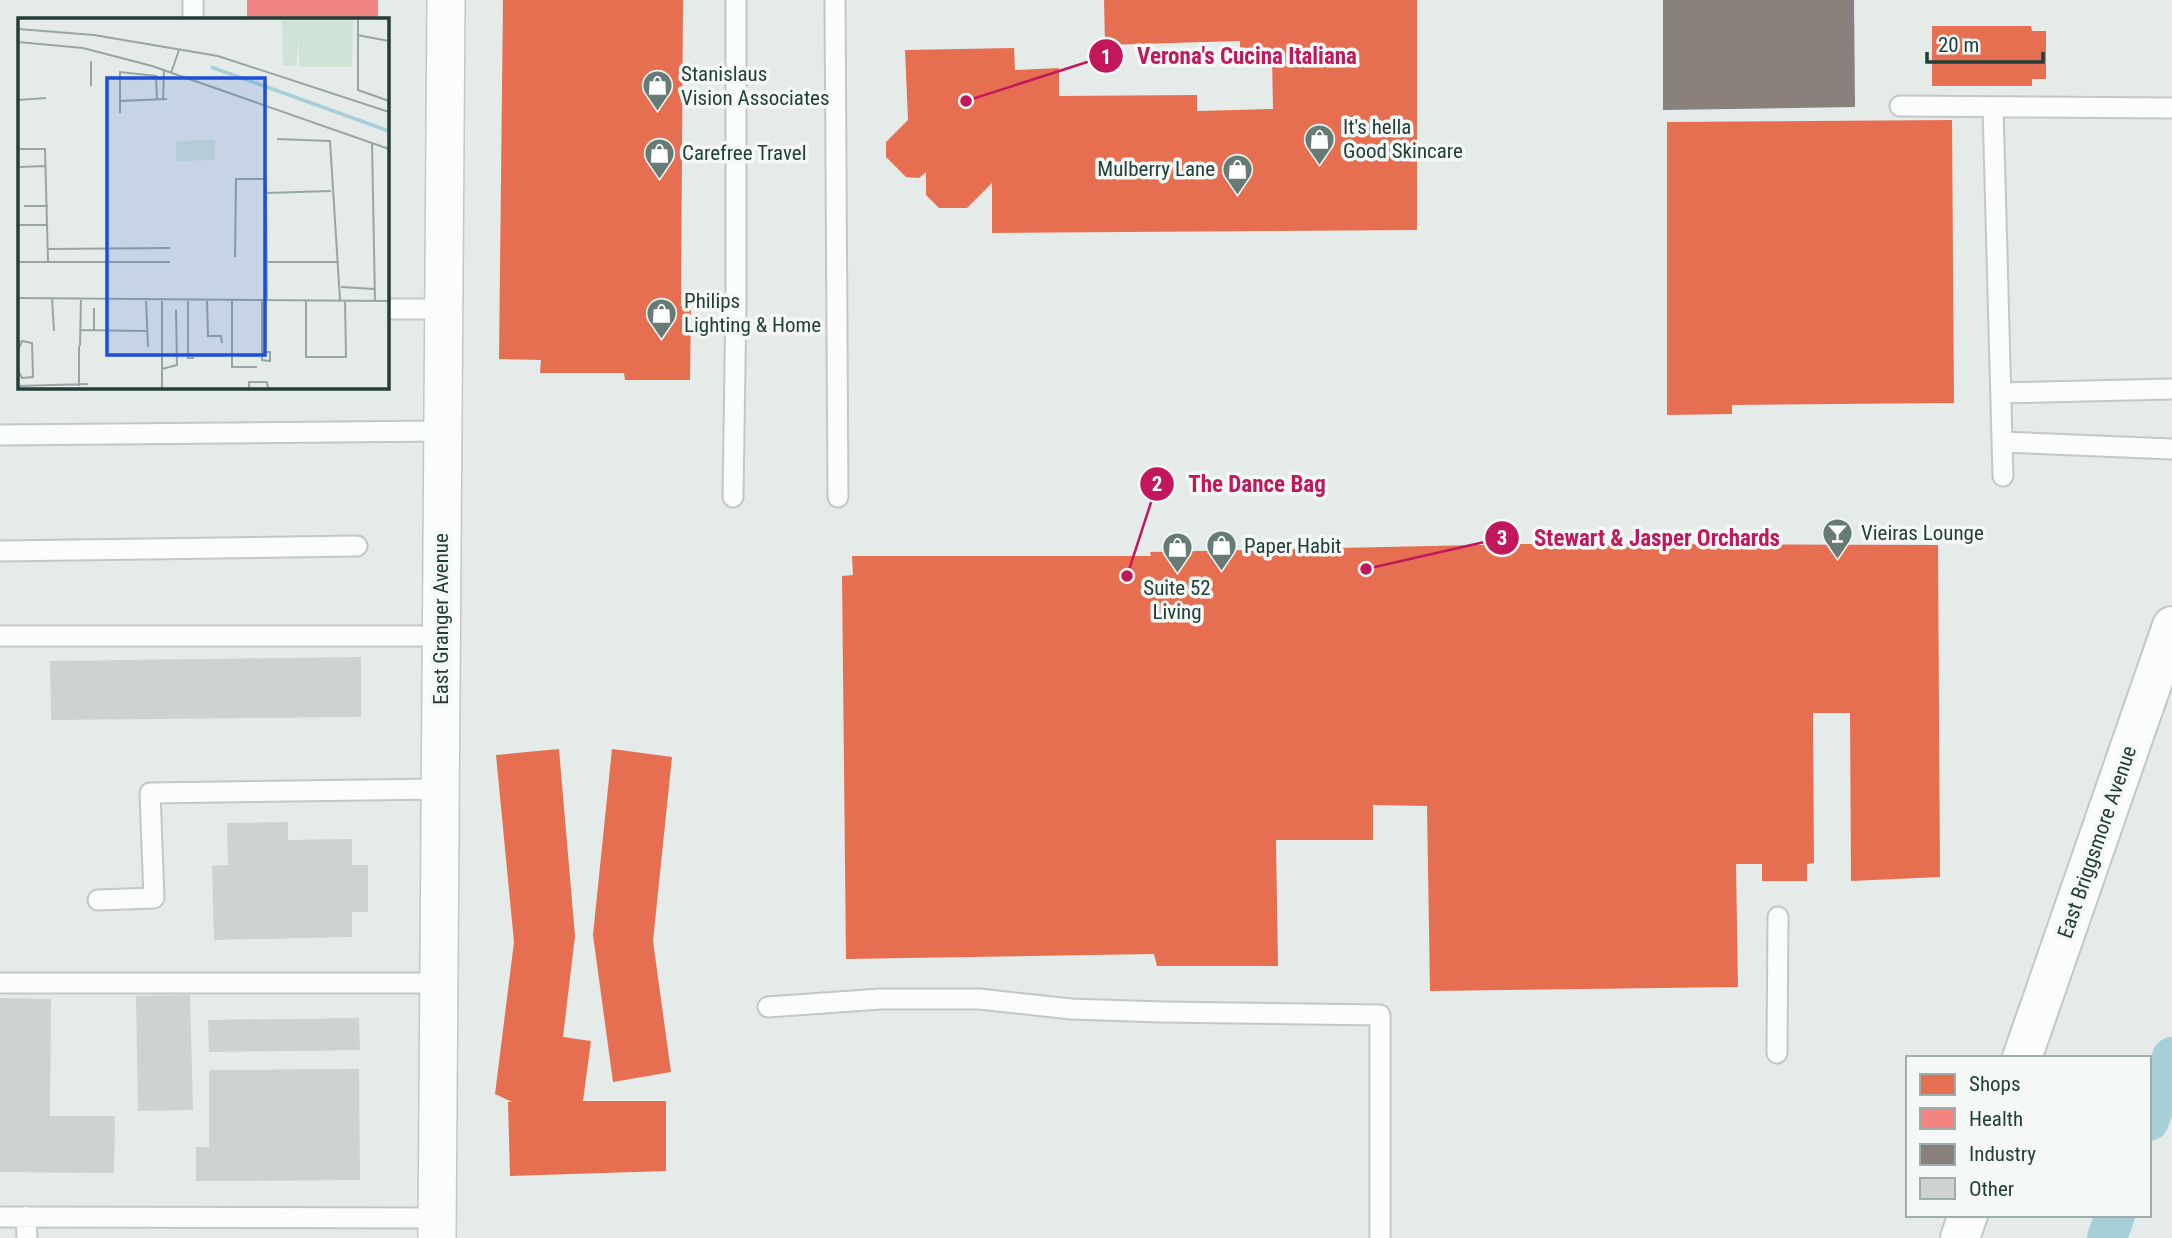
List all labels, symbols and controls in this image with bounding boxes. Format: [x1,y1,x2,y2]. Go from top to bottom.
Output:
inset map [18,18,388,388]
scale bar [1927,21,2042,65]
text: 20 m [1938,33,1979,57]
callout: Verona's Cucina Italiana [1088,34,1371,78]
text: Verona's Cucina Italiana [1137,43,1357,70]
text: 1 [1101,45,1111,69]
place label: Stanislaus Vision Associates [681,62,830,110]
shop icon: Stanislaus Vision Associates [641,69,675,113]
place label: It's hella Good Skincare [1343,115,1463,163]
shop icon: It's hella Good Skincare [1303,122,1337,166]
shop icon: Carefree Travel [642,136,676,180]
place label: Carefree Travel [682,141,807,165]
shop icon: Mulberry Lane [1221,152,1255,196]
place label: Mulberry Lane [1097,157,1215,181]
place label: Philips Lighting & Home [684,289,821,337]
shop icon: Philips Lighting & Home [644,296,678,340]
callout: The Dance Bag [1140,462,1340,506]
text: The Dance Bag [1188,471,1326,498]
text: 2 [1152,472,1162,496]
callout: Stewart & Jasper Orchards [1485,516,1794,560]
bar icon: Vieiras Lounge [1821,516,1855,560]
place label: Vieiras Lounge [1861,521,1984,545]
text: Stewart & Jasper Orchards [1534,525,1780,552]
text: 3 [1497,526,1507,550]
shop icon: Paper Habit [1204,529,1238,573]
shop icon: Suite 52 Living [1160,531,1194,575]
street label: East Granger Avenue [429,533,453,705]
place label: Paper Habit [1244,534,1341,558]
place label: Suite 52 Living [1143,576,1211,624]
street label: East Briggsmore Avenue [2053,743,2141,941]
legend [1906,1056,2151,1217]
text: Shops [1969,1072,2021,1096]
text: Health [1969,1107,2023,1131]
text: Industry [1969,1142,2036,1166]
text: Other [1969,1177,2014,1201]

